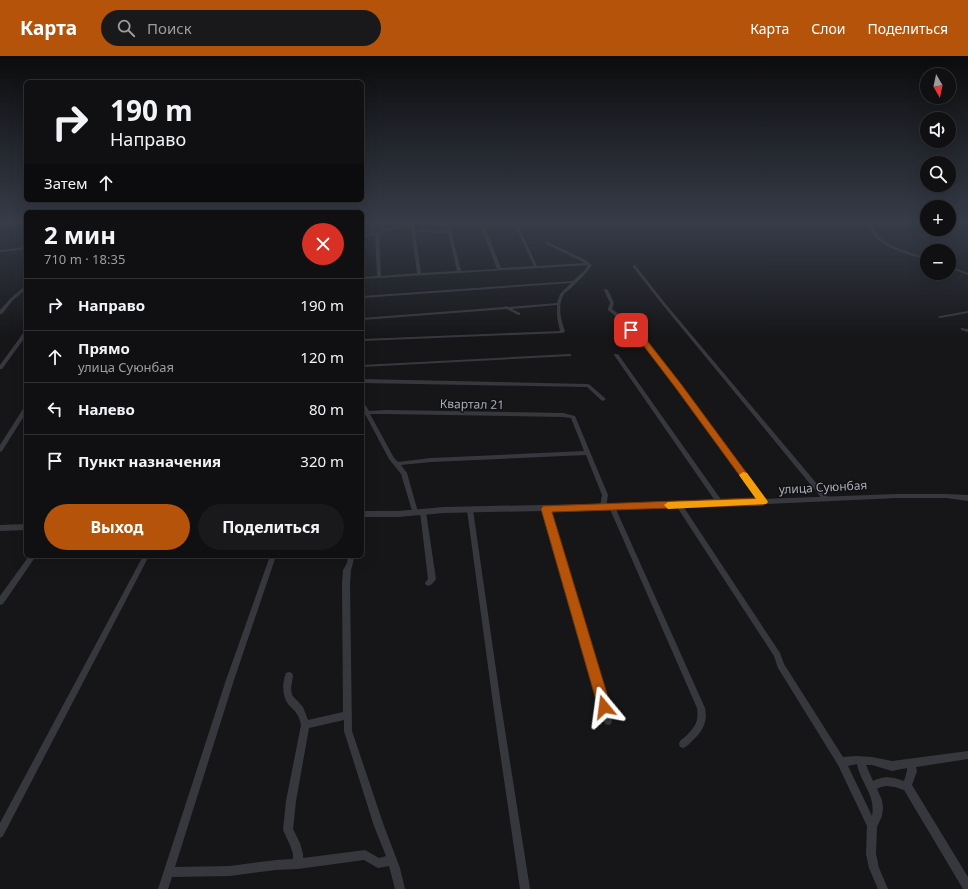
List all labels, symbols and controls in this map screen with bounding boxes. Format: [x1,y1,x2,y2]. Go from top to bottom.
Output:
search box [101,10,381,46]
text: Карта [20,15,77,41]
icon: search [115,17,137,39]
text: Поиск [147,18,192,38]
text: Карта [750,19,789,38]
text: Слои [811,19,845,38]
text: Поделиться [867,19,948,38]
north arrow [920,68,956,104]
map controls [920,68,956,280]
text: 190 m [110,91,193,129]
icon: right [44,96,96,148]
button: sound [920,112,956,148]
text: Направо [110,127,186,151]
button: search [920,156,956,192]
icon: ahead [95,172,117,194]
text: Затем [44,173,87,193]
button: + [920,200,956,236]
text: 2 мин [44,218,116,251]
button: close [302,223,344,265]
button: − [920,244,956,280]
text: 710 m · 18:35 [44,250,125,268]
icon: right [44,294,66,316]
text: Направо [78,295,145,315]
text: 190 m [300,295,344,315]
pin [614,313,648,347]
icon: arrive [620,319,642,341]
text: Прямо [78,338,130,358]
icon: ahead [44,346,66,368]
text: 120 m [300,347,344,367]
text: улица Суюнбая [78,358,174,376]
street label: Квартал 21 [440,395,504,413]
icon: left [44,398,66,420]
text: Налево [78,399,135,419]
text: 80 m [309,399,344,419]
icon: arrive [44,450,66,472]
text: Пункт назначения [78,451,221,471]
text: 320 m [300,451,344,471]
street label: улица Суюнбая [778,476,868,498]
button: Выход [44,504,190,550]
button: Поделиться [198,504,344,550]
position arrow [583,686,625,728]

